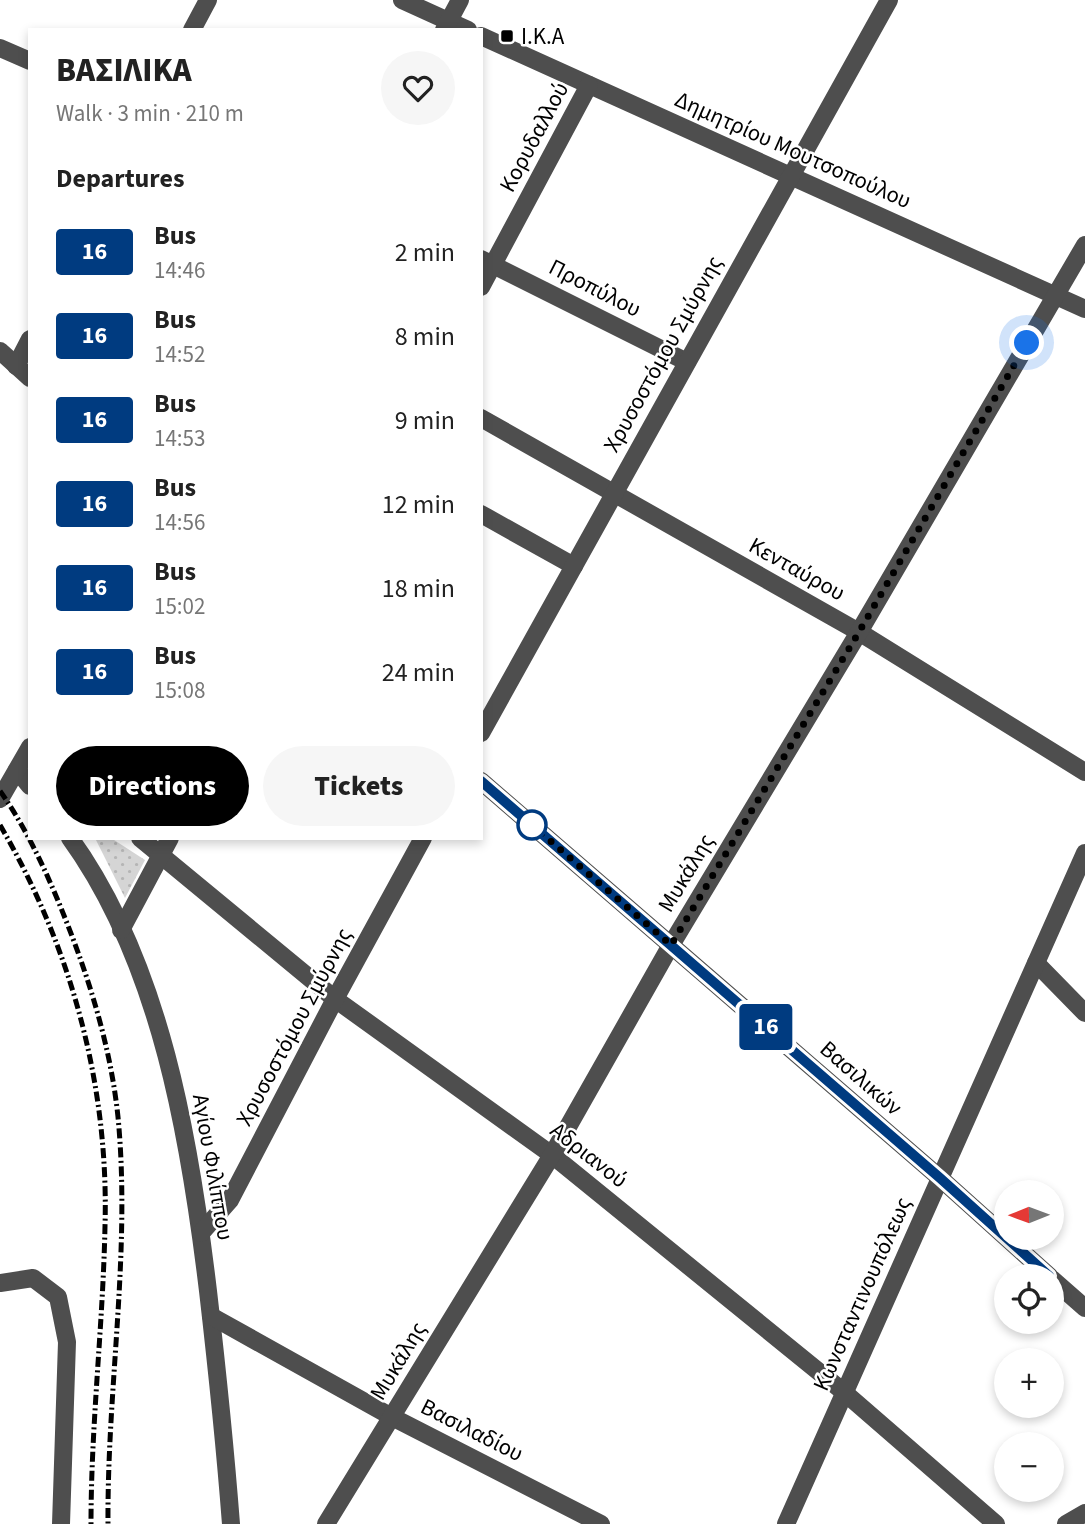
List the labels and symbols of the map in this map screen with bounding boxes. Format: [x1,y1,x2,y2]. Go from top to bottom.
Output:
place label: Ι.Κ.Α [521,20,565,53]
marker: Ι.Κ.Α [499,28,515,44]
street label: Κορυδαλλού [491,76,577,198]
street label: Δημητρίου Μουτσοπούλου [670,83,916,217]
street label: Χρυσοστόμου Σμύρνης [595,250,731,458]
street label: Προπύλου [543,251,647,325]
your location [1009,325,1044,360]
street label: Κενταύρου [743,529,851,609]
unlabelled marker [517,810,547,840]
street label: Μυκάλης [650,828,722,918]
street label: Χρυσοστόμου Σμύρνης [228,922,360,1132]
line badge: 16 [734,1004,798,1050]
street label: Βασιλικών [813,1033,910,1123]
street label: Αγίου Φιλίππου [184,1091,242,1243]
street label: Αδριανού [543,1114,635,1196]
north arrow [994,1180,1064,1250]
street label: Κωνσταντινουπόλεως [804,1192,920,1396]
street label: Μυκάλης [362,1316,434,1406]
street label: Βασιλαδίου [415,1390,529,1470]

